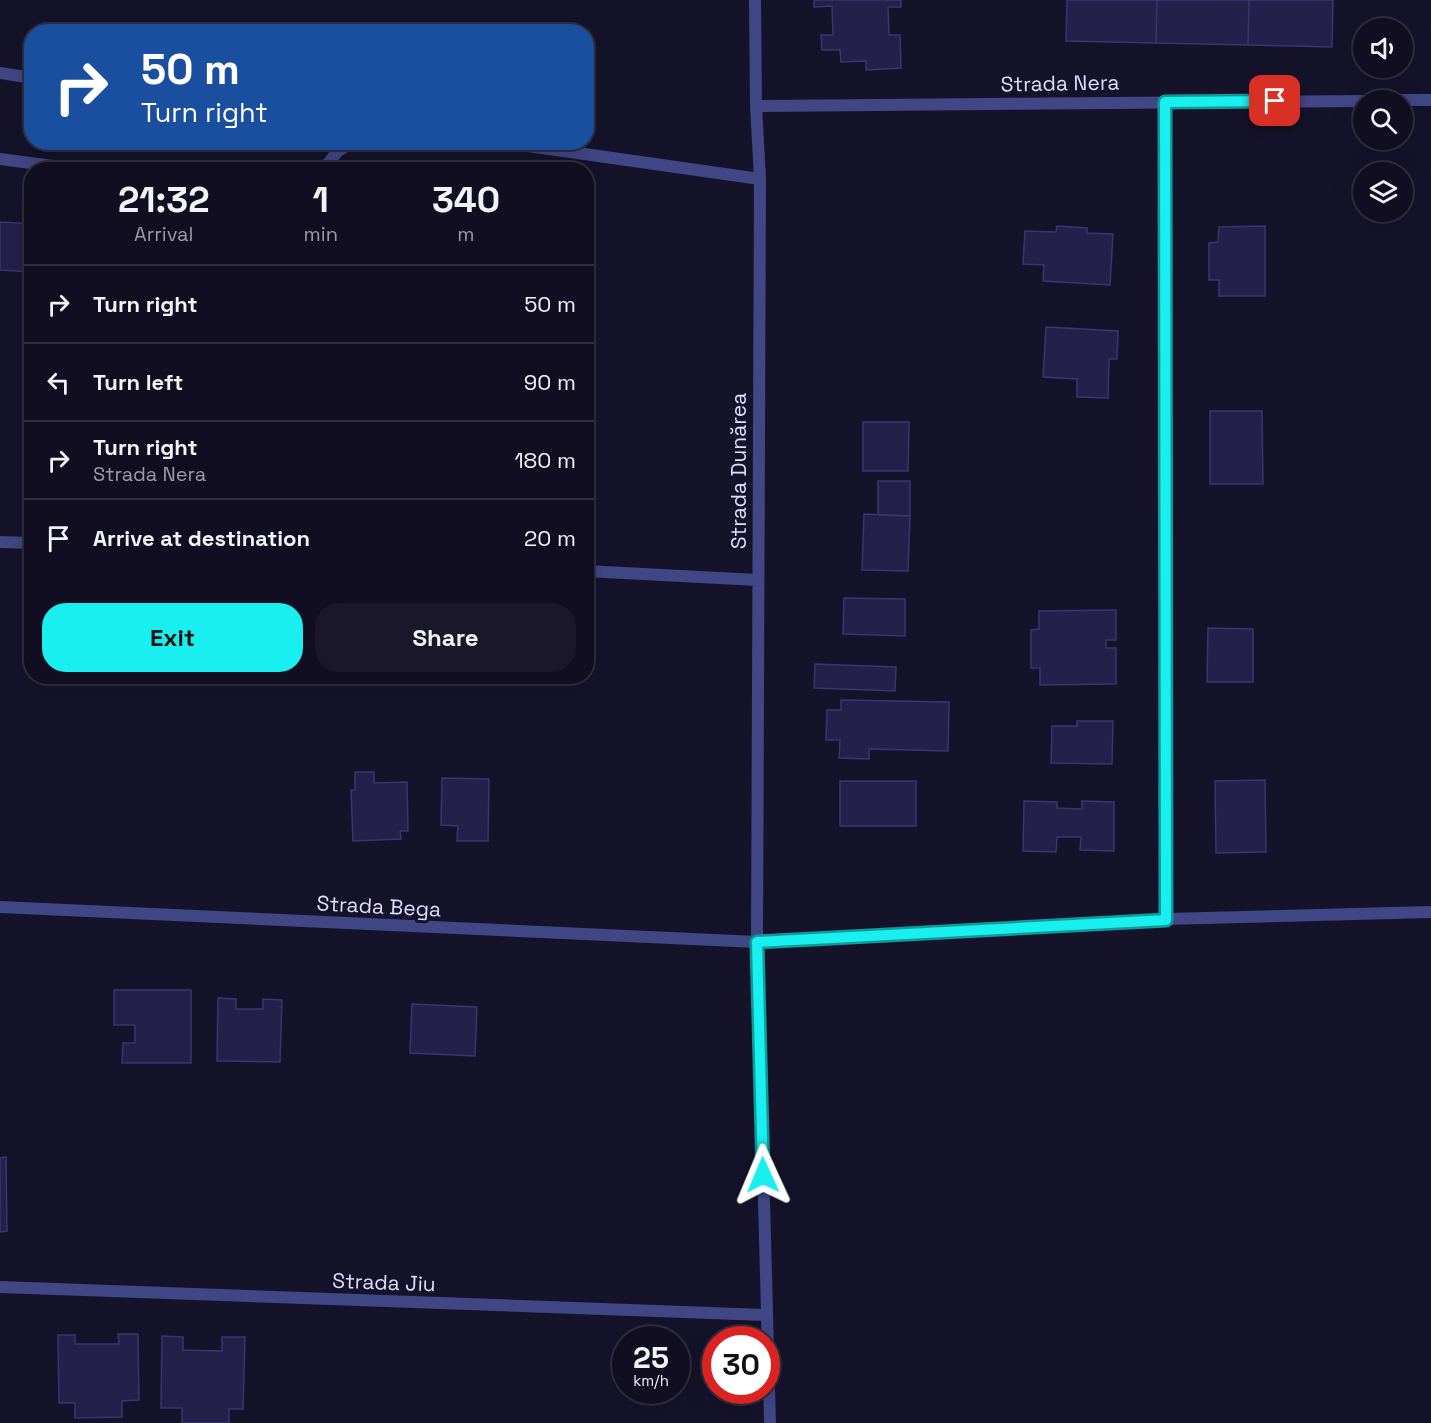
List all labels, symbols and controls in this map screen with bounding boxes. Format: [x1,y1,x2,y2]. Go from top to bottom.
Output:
map controls [1353,18,1413,222]
button: sound [1353,18,1413,78]
text: 50 m [141,43,240,96]
icon: right [42,48,120,126]
street label: Strada Nera [1000,68,1120,98]
pin [1249,75,1300,126]
icon: arrive [1258,84,1291,117]
button: search [1353,90,1413,150]
text: Turn right [141,95,268,130]
button: layers [1353,162,1413,222]
text: 21:32 [118,177,210,223]
text: 1 [313,177,329,223]
text: 340 [432,177,500,223]
text: Arrival [134,221,194,247]
text: min [304,221,338,247]
text: m [457,221,475,247]
icon: right [42,288,75,321]
text: Turn right [93,290,198,318]
text: 50 m [524,290,576,318]
icon: left [42,366,75,399]
text: Turn left [93,368,183,396]
text: 90 m [524,368,576,396]
street label: Strada Dunărea [725,393,752,549]
text: Turn right [93,433,198,461]
icon: right [42,444,75,477]
text: 180 m [514,446,576,474]
text: Strada Nera [93,461,206,487]
icon: arrive [42,522,75,555]
text: Arrive at destination [93,524,310,552]
text: 20 m [524,524,576,552]
button: Exit [42,603,303,672]
button: Share [315,603,576,672]
street label: Strada Bega [316,889,442,923]
position arrow [731,1143,795,1207]
street label: Strada Jiu [332,1267,436,1297]
speed limit sign: 30 [702,1326,780,1404]
text: 25 [633,1338,669,1377]
text: km/h [633,1371,669,1390]

